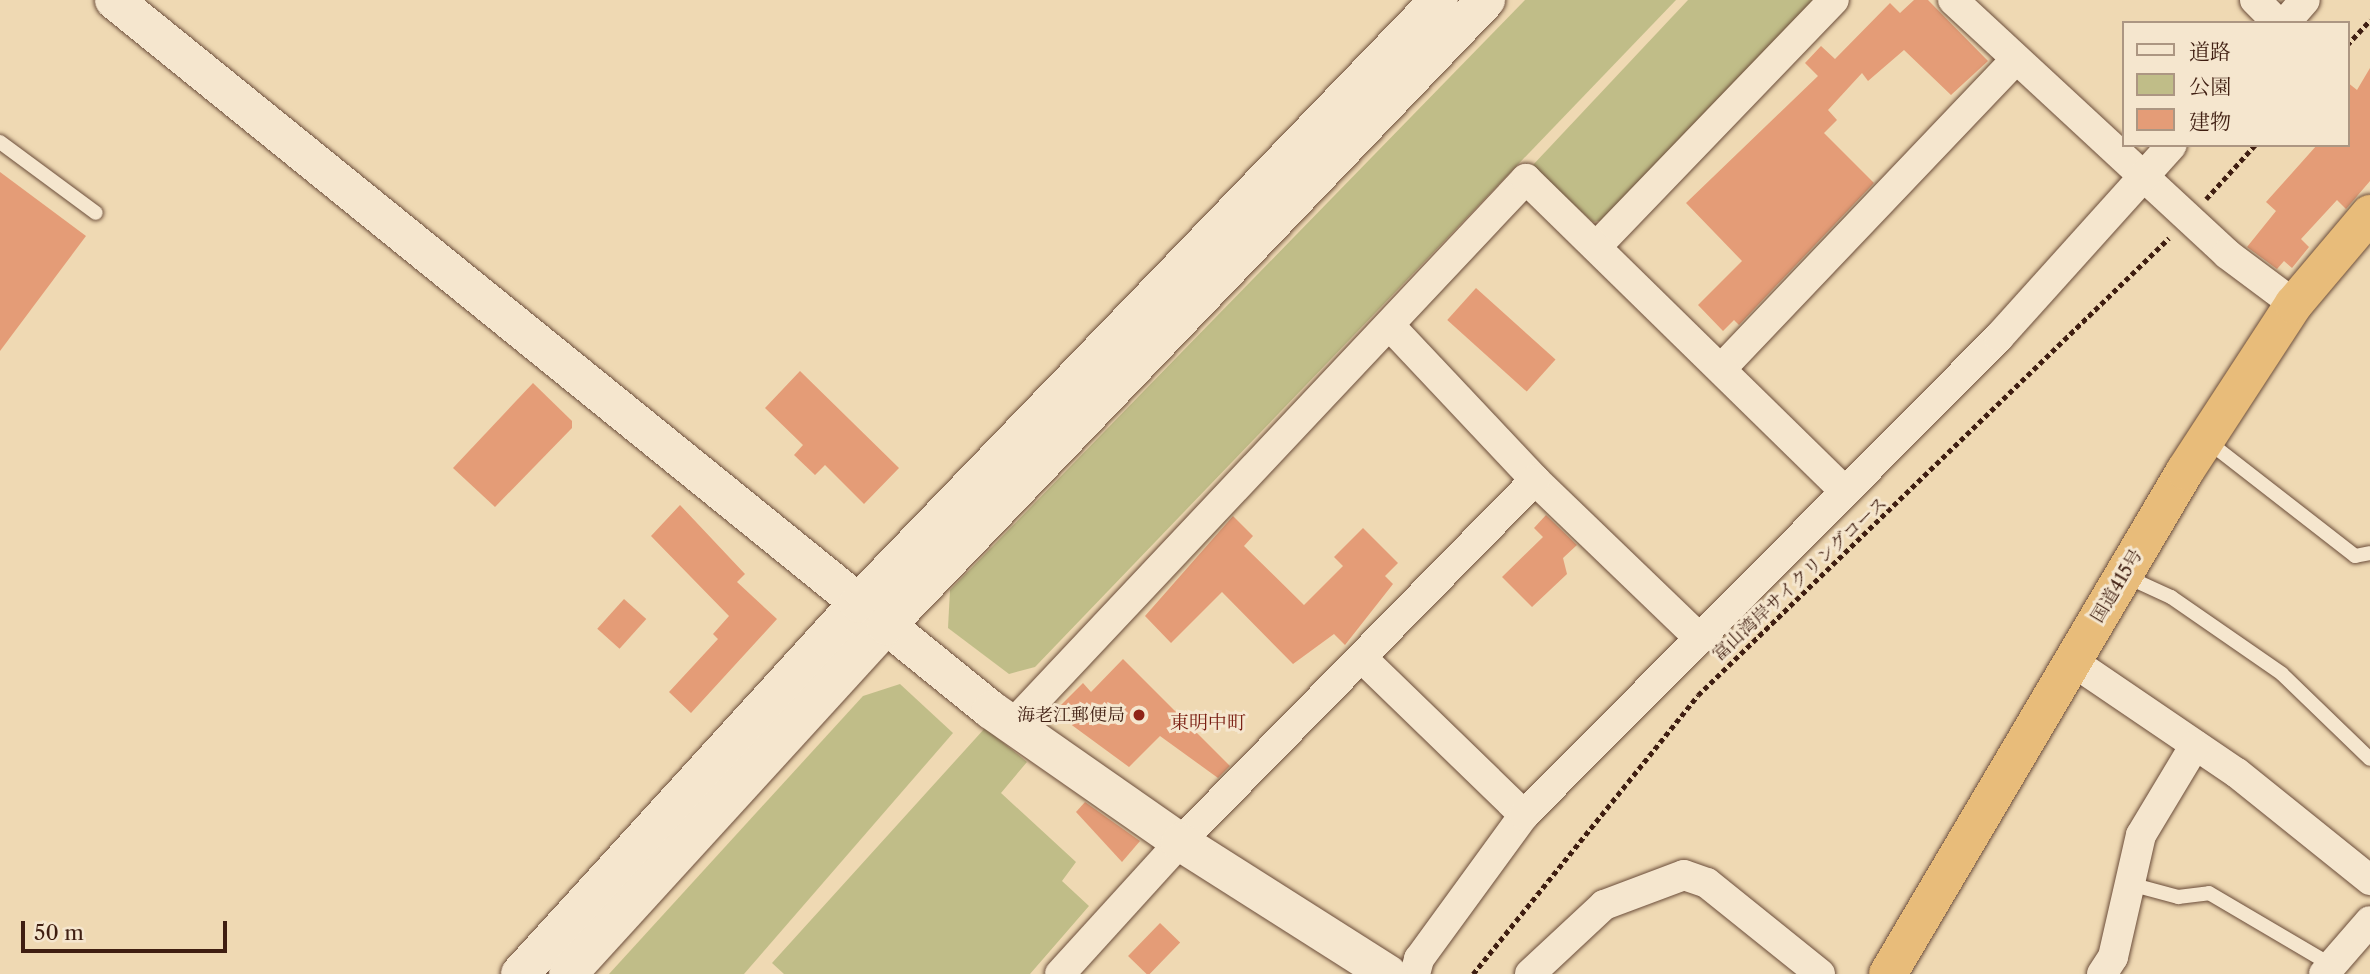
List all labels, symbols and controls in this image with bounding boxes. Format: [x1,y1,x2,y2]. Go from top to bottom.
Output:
legend [2122,21,2349,147]
text: 道路 [2189,39,2231,64]
text: 公園 [2189,74,2231,99]
text: 建物 [2189,109,2231,134]
street label: 富山湾岸サイクリングコース [1707,491,1893,667]
street label: 国道415号 [2087,545,2147,627]
place label: 海老江郵便局 [1017,704,1125,726]
marker: 海老江郵便局 [1131,707,1147,723]
district label: 東明中町 [1170,712,1246,734]
scale bar [24,908,231,952]
text: 50 m [34,920,84,945]

